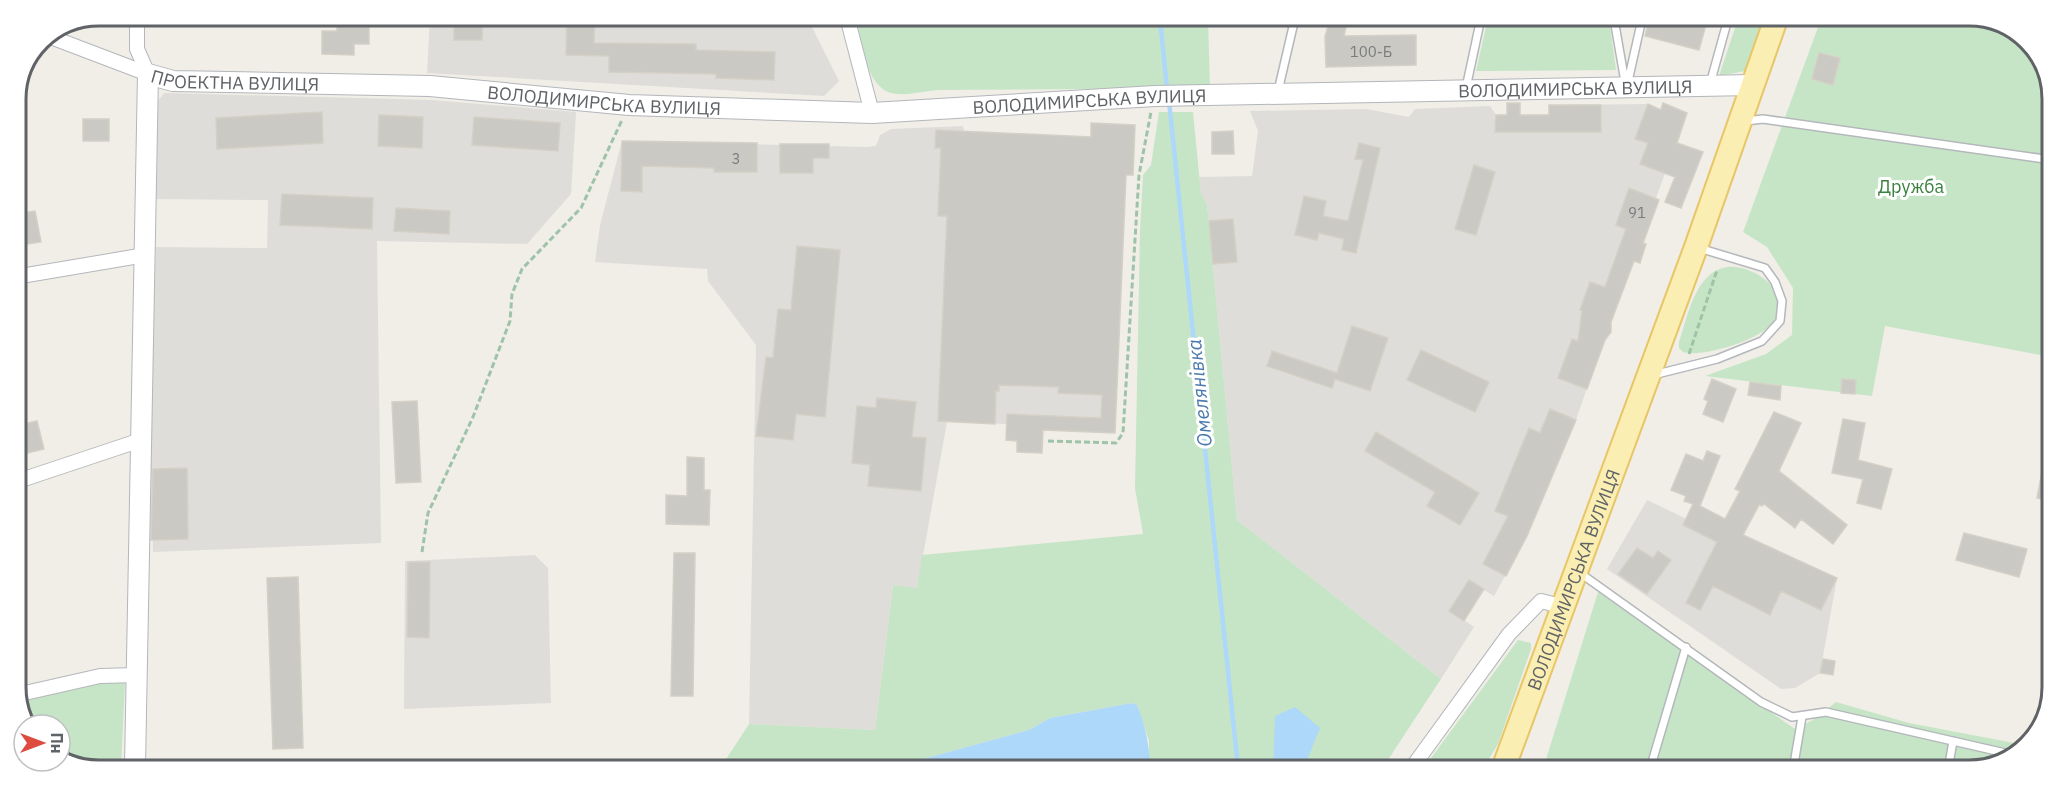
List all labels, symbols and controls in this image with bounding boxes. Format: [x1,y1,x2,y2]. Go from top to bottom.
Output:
house number: 100-Б [1350,42,1392,61]
street label: ПРОЕКТНА ВУЛИЦЯ [148,64,319,95]
street label: ВОЛОДИМИРСЬКА ВУЛИЦЯ [1458,75,1693,102]
street label: ВОЛОДИМИРСЬКА ВУЛИЦЯ [486,80,721,120]
street label: ВОЛОДИМИРСЬКА ВУЛИЦЯ [972,84,1207,118]
house number: 3 [731,149,741,168]
park label: Дружба [1878,175,1944,198]
house number: 91 [1628,203,1646,222]
water label: Омелянівка [1180,338,1218,448]
street label: ВОЛОДИМИРСЬКА ВУЛИЦЯ [1522,466,1624,693]
north arrow [12,713,72,773]
text: Пн [47,732,67,754]

